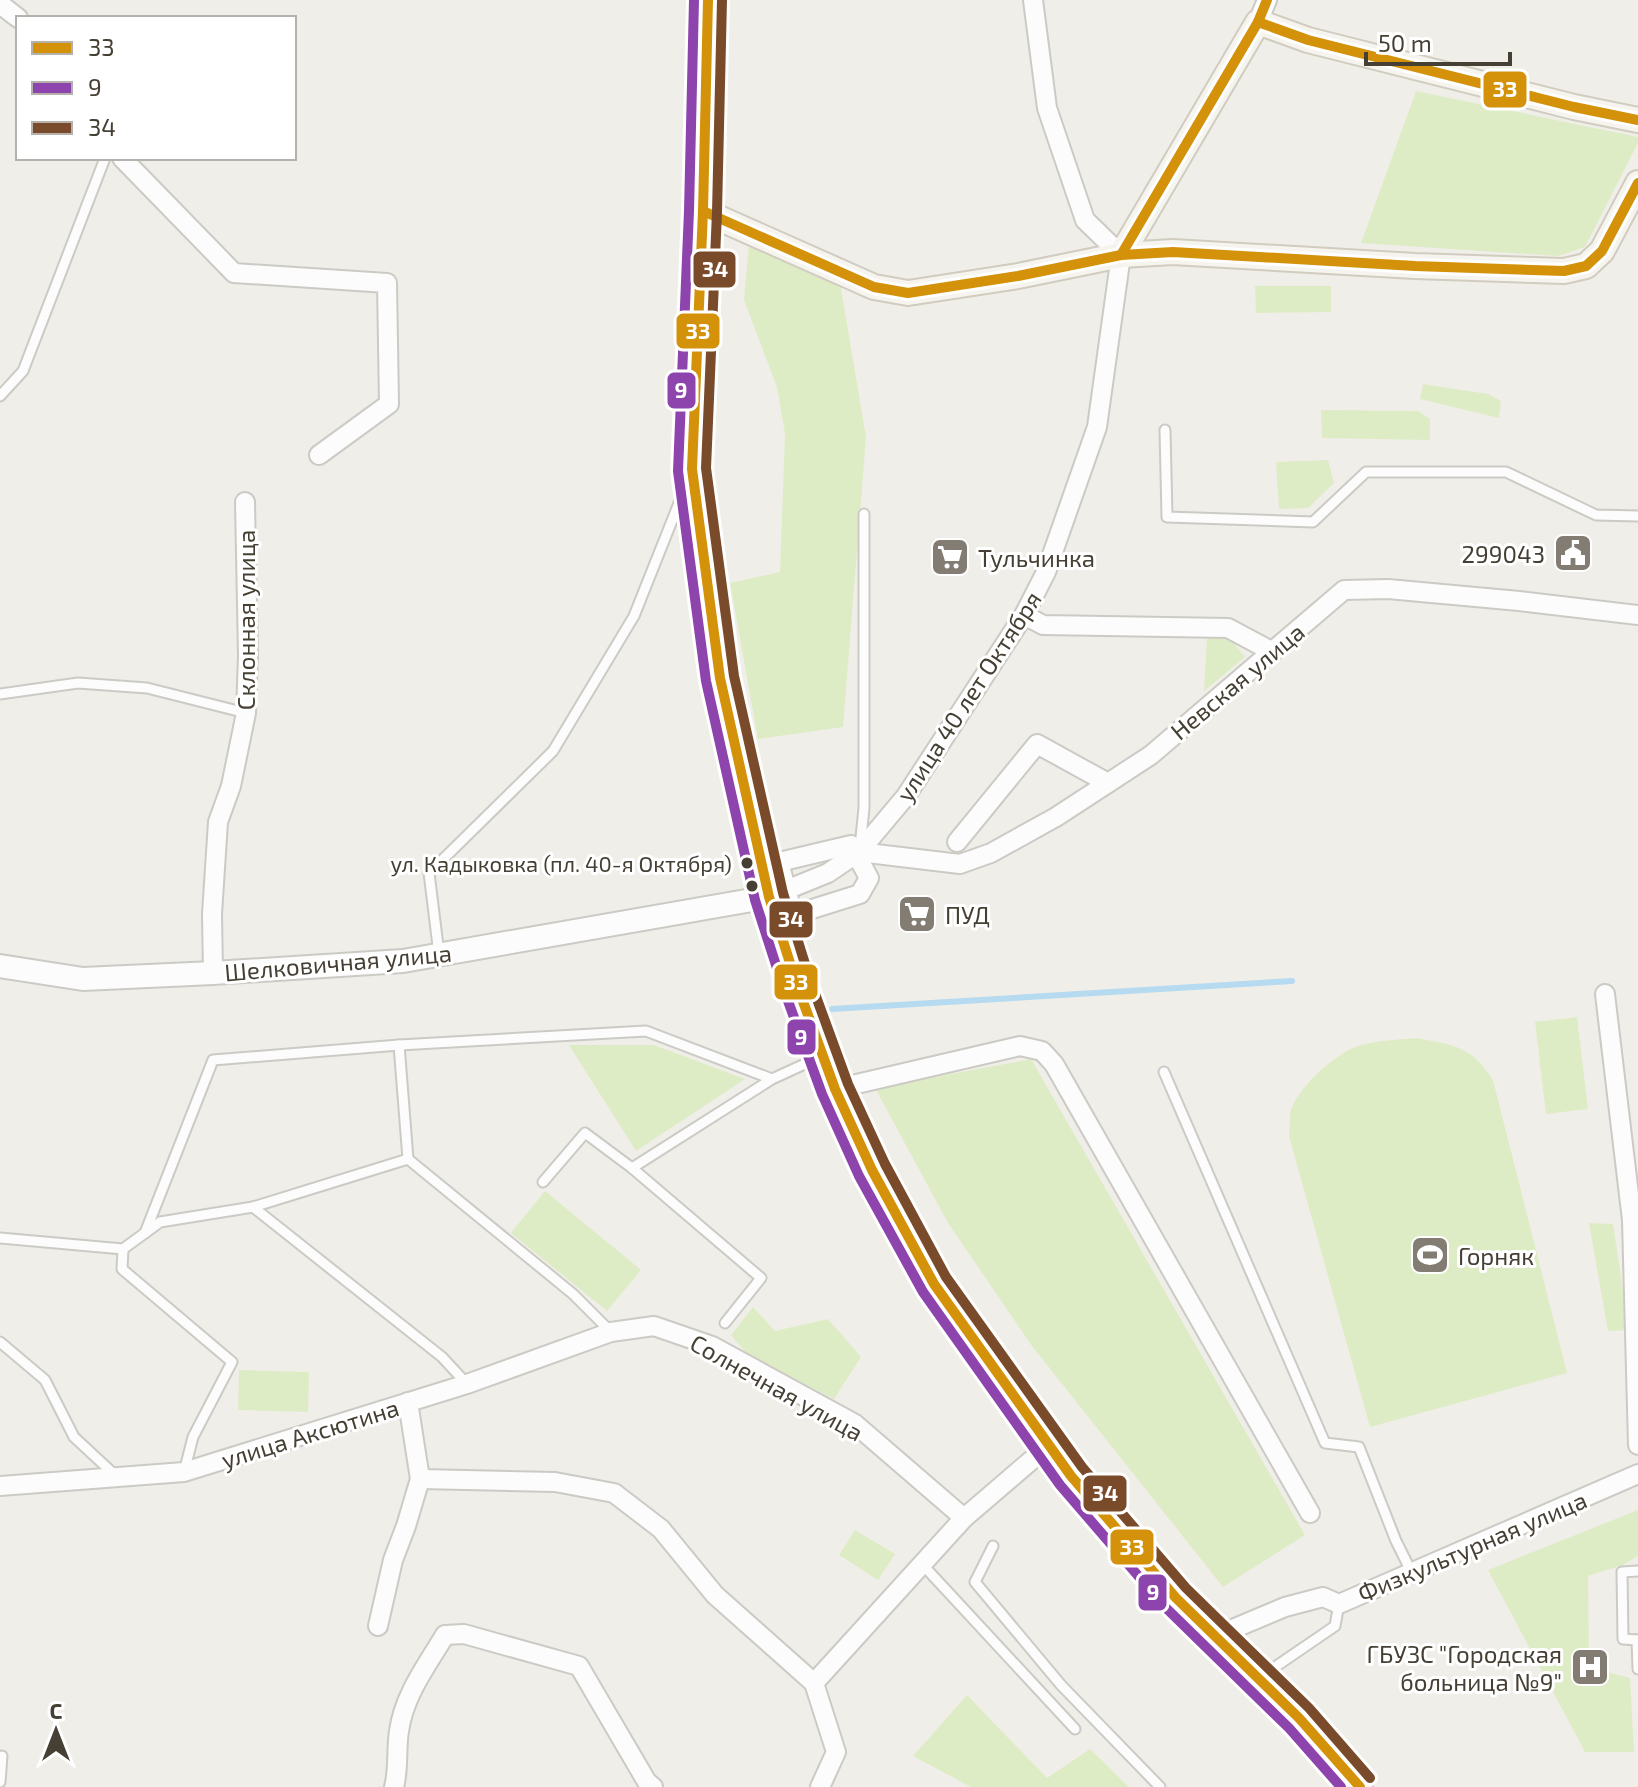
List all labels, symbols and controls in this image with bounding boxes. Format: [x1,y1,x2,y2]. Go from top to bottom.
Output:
legend [16,16,296,160]
scale bar [1366,16,1510,66]
text: 50 m [1378,28,1432,57]
text: 33 [88,32,115,61]
line badge: 33 [1482,70,1528,109]
text: 9 [88,72,102,101]
text: 33 [1493,75,1517,101]
text: 34 [88,112,116,141]
line badge: 34 [692,250,737,289]
text: 34 [702,255,728,281]
line badge: 33 [675,312,721,350]
text: 33 [686,317,710,343]
line badge: 9 [666,371,697,410]
text: 9 [675,376,687,402]
street label: Склонная улица [231,530,261,710]
public building icon: 299043 [1552,532,1594,574]
supermarket icon: Тульчинка [929,536,971,578]
place label: 299043 [1461,539,1545,568]
place label: Тульчинка [978,543,1095,573]
street label: улица 40 лет Октября [889,586,1048,807]
street label: Невская улица [1164,617,1310,746]
place label: ул. Кадыковка (пл. 40-я Октября) [390,850,732,877]
marker: ул. Кадыковка (пл. 40-я Октября) [739,855,755,871]
unlabelled marker [744,878,760,894]
supermarket icon: ПУД [896,893,938,935]
line badge: 34 [768,900,814,939]
place label: ПУД [945,900,990,929]
text: 34 [778,905,804,931]
street label: Шелковичная улица [223,938,453,987]
line badge: 33 [773,963,819,1001]
text: 33 [784,968,808,994]
line badge: 9 [786,1018,817,1056]
text: 9 [795,1023,807,1049]
sports icon: Горняк [1409,1234,1451,1276]
place label: Горняк [1458,1241,1534,1270]
street label: Солнечная улица [685,1328,868,1447]
street label: улица Аксютина [218,1392,403,1475]
line badge: 34 [1082,1474,1128,1513]
text: 34 [1092,1479,1118,1505]
street label: Физкультурная улица [1353,1485,1591,1608]
line badge: 33 [1109,1528,1155,1566]
text: 33 [1120,1533,1144,1559]
line badge: 9 [1137,1573,1168,1612]
text: 9 [1147,1578,1159,1604]
place label: ГБУЗС "Городская больница №9" [1367,1639,1562,1696]
hospital icon: ГБУЗС "Городская больница №9" [1569,1646,1611,1688]
north arrow [16,1691,96,1771]
text: С [50,1697,63,1723]

